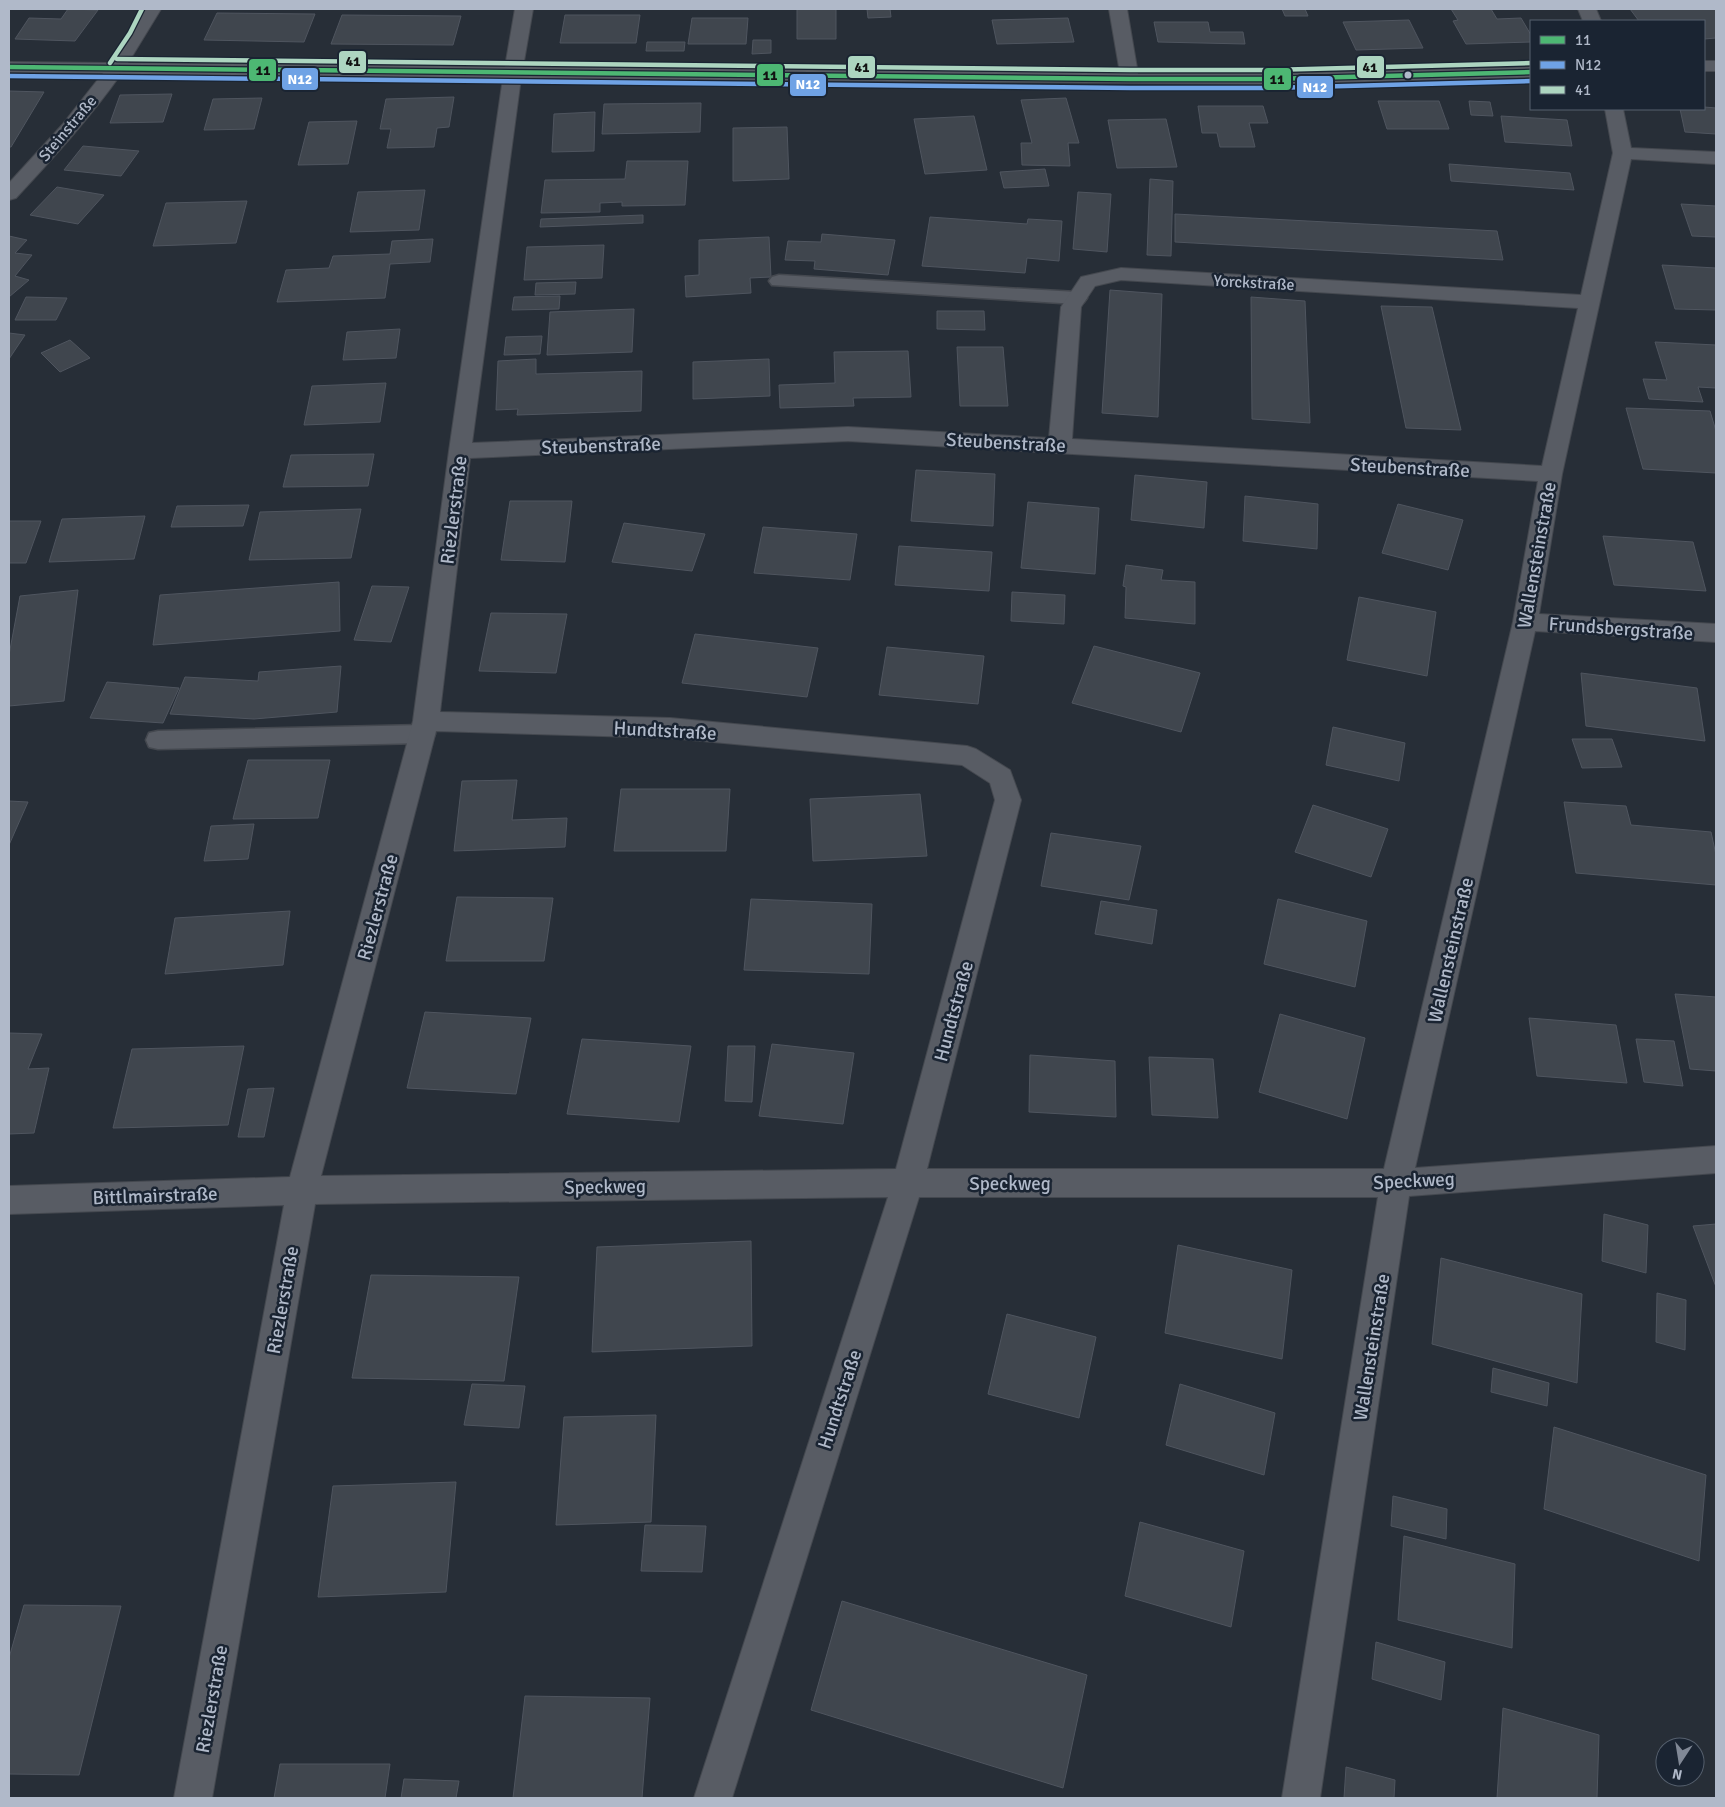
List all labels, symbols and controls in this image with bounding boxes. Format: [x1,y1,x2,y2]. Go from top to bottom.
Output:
legend [1530,20,1705,110]
text: 11 [1575,31,1591,49]
line badge: 41 [338,50,367,74]
text: 41 [345,53,361,70]
line badge: 41 [847,55,876,79]
line badge: 41 [1356,55,1385,79]
text: N12 [1575,56,1601,74]
line badge: 11 [248,58,277,82]
text: 41 [854,59,870,76]
text: 41 [1362,59,1378,76]
text: 11 [255,62,271,79]
line badge: 11 [756,63,784,87]
line badge: N12 [281,67,319,91]
text: 11 [762,67,778,84]
line badge: 11 [1263,67,1292,91]
unlabelled marker [1403,70,1413,80]
text: N12 [288,71,312,88]
text: 11 [1269,71,1285,88]
line badge: N12 [789,73,827,97]
line badge: N12 [1296,75,1334,99]
text: N12 [796,76,820,93]
text: N12 [1303,79,1327,96]
text: 41 [1575,81,1591,99]
street label: Steinstraße [34,92,101,166]
street label: Yorckstraße [1213,271,1295,295]
street label: Steubenstraße [946,428,1066,458]
street label: Steubenstraße [541,432,661,460]
street label: Steubenstraße [1350,453,1470,483]
street label: Riezlerstraße [435,454,473,566]
street label: Wallensteinstraße [1512,480,1562,630]
street label: Frundsbergstraße [1548,612,1694,646]
street label: Hundtstraße [613,716,717,746]
street label: Riezlerstraße [352,851,404,963]
street label: Wallensteinstraße [1423,875,1479,1025]
street label: Hundtstraße [929,958,979,1064]
street label: Speckweg [1373,1167,1455,1195]
street label: Speckweg [969,1172,1051,1196]
street label: Speckweg [564,1174,646,1200]
street label: Bittlmairstraße [92,1182,218,1210]
street label: Riezlerstraße [262,1244,304,1356]
street label: Wallensteinstraße [1349,1272,1395,1422]
street label: Hundtstraße [813,1347,867,1452]
street label: Riezlerstraße [191,1643,233,1755]
north arrow [1655,1737,1705,1787]
text: N [1671,1765,1684,1784]

